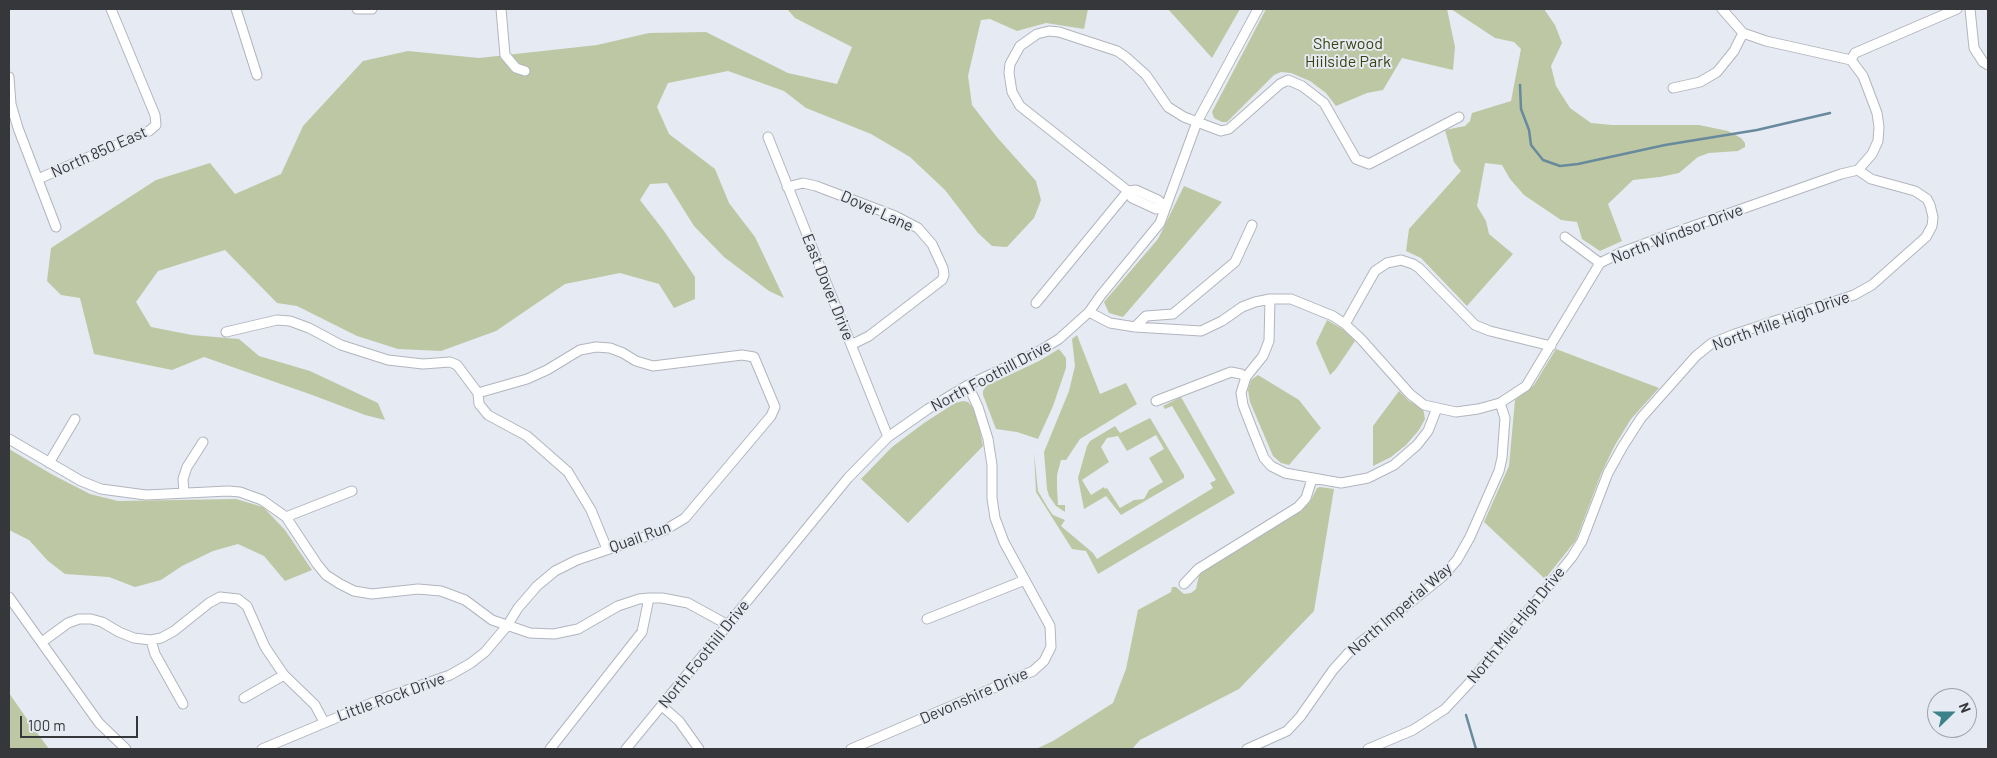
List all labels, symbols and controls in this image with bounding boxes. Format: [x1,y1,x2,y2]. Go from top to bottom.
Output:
park label: Sherwood Hiilside Park [1305,34,1391,72]
street label: North 850 East [48,122,150,182]
street label: Dover Lane [838,186,916,236]
street label: North Windsor Drive [1608,200,1746,268]
street label: East Dover Drive [798,231,858,343]
street label: North Mile High Drive [1710,287,1852,355]
street label: North Foothill Drive [927,336,1055,416]
street label: Quail Run [607,517,673,557]
street label: North Imperial Way [1344,559,1456,659]
street label: North Mile High Drive [1463,563,1569,687]
street label: North Foothill Drive [654,596,754,712]
street label: Devonshire Drive [917,664,1031,728]
street label: Little Rock Drive [334,669,448,725]
north arrow [1927,688,1977,738]
text: N [1956,700,1975,715]
scale bar [22,706,140,738]
text: 100 m [28,716,66,734]

